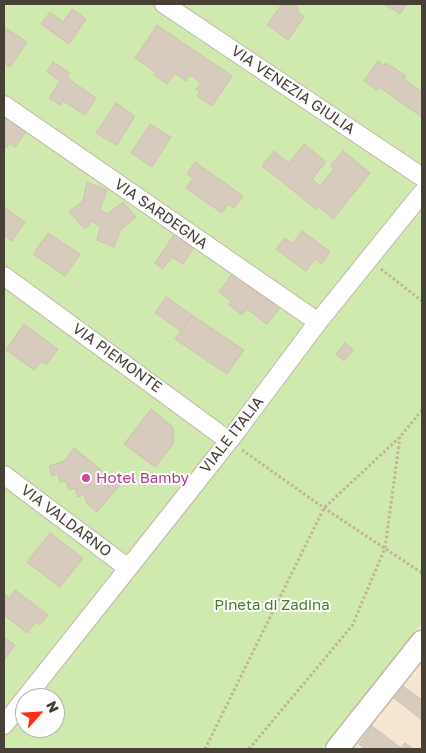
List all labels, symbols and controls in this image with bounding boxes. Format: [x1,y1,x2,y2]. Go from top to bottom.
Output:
street label: VIA VENEZIA GIULIA [228,42,358,138]
street label: VIA SARDEGNA [111,175,211,253]
street label: VIA PIEMONTE [69,320,165,396]
street label: VIALE ITALIA [196,393,268,477]
place label: Hotel Bamby [96,469,189,487]
marker: Hotel Bamby [80,472,92,484]
street label: VIA VALDARNO [17,481,115,561]
park label: Pineta di Zadina [214,596,330,614]
north arrow [15,688,65,738]
text: N [43,698,63,715]

